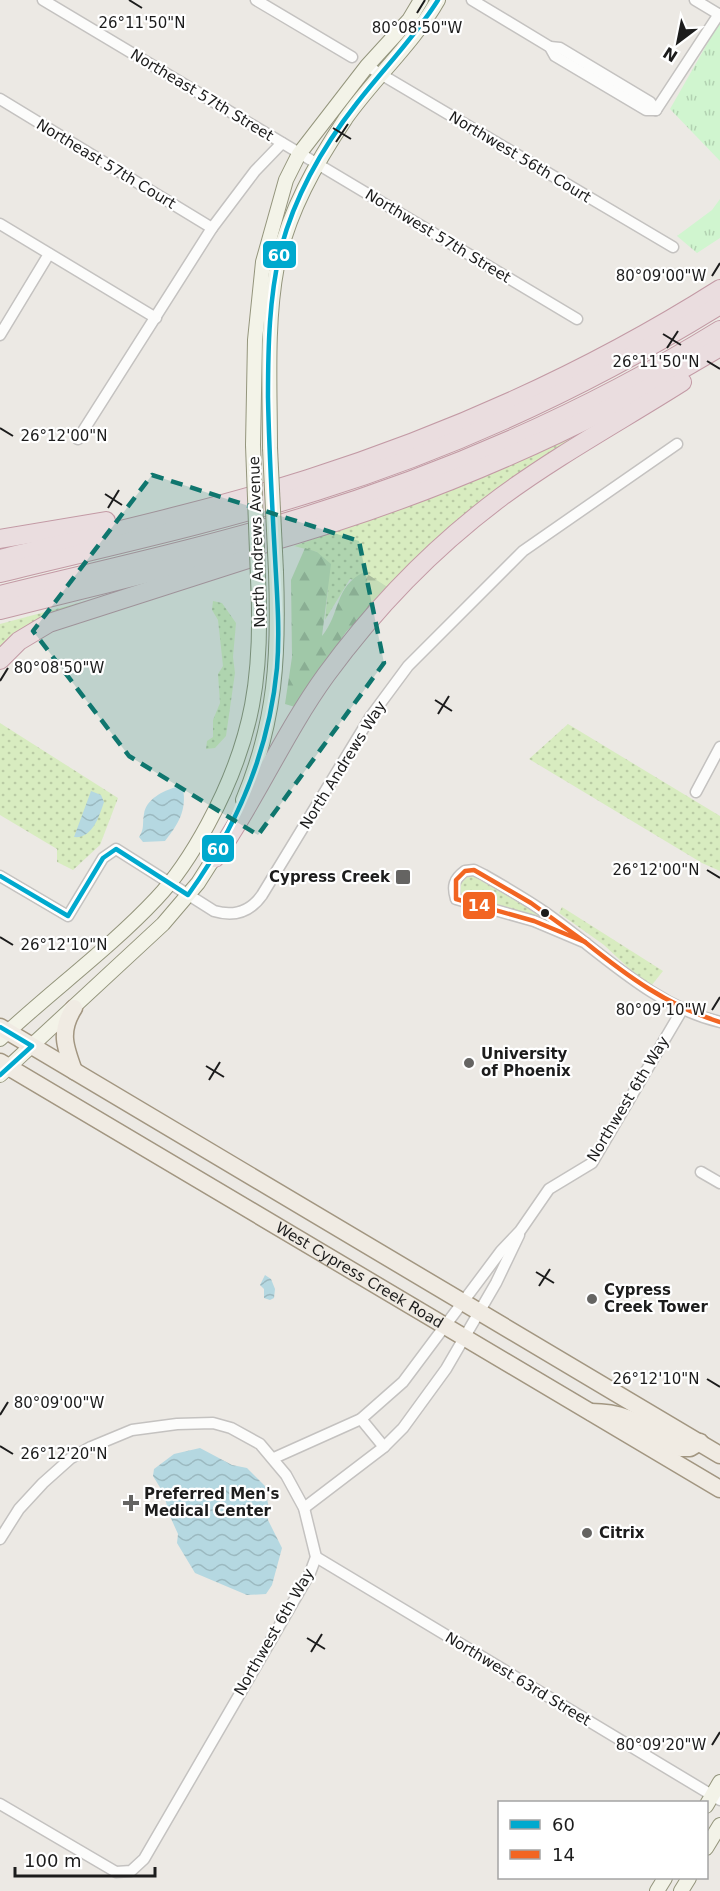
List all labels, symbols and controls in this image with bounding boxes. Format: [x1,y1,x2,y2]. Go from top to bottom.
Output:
north arrow [648,12,708,72]
text: 26°11'50"N [98,14,186,32]
text: 80°08'50"W [372,19,462,37]
text: N [660,43,681,66]
street label: Northeast 57th Street [127,45,277,145]
street label: Northwest 56th Court [446,107,594,207]
street label: Northeast 57th Court [33,115,179,213]
street label: Northwest 57th Street [362,185,514,287]
line badge: 60 [262,240,297,269]
text: 60 [268,246,290,265]
text: 80°09'00"W [616,267,706,285]
text: 26°11'50"N [612,353,700,371]
text: 26°12'00"N [20,427,108,445]
street label: North Andrews Avenue [245,456,269,628]
text: 80°08'50"W [14,659,104,677]
street label: North Andrews Way [296,697,390,832]
line badge: 60 [201,834,235,863]
text: 60 [207,840,229,859]
text: 26°12'00"N [612,861,700,879]
place label: Cypress Creek [269,868,391,886]
marker: Cypress Creek [394,868,412,886]
line badge: 14 [462,891,496,920]
text: 14 [468,896,490,915]
unlabelled marker [539,907,551,919]
text: 26°12'10"N [20,936,108,954]
text: 80°09'10"W [616,1001,706,1019]
street label: Northwest 6th Way [583,1033,673,1165]
place label: University of Phoenix [481,1045,571,1080]
marker: University of Phoenix [462,1056,476,1070]
street label: West Cypress Creek Road [272,1218,447,1332]
place label: Cypress Creek Tower [604,1281,709,1316]
marker: Cypress Creek Tower [585,1292,599,1306]
text: 26°12'10"N [612,1370,700,1388]
text: 80°09'00"W [14,1394,104,1412]
text: 26°12'20"N [20,1445,108,1463]
place label: Preferred Men's Medical Center [144,1485,280,1520]
marker: Preferred Men's Medical Center [122,1494,140,1512]
place label: Citrix [599,1524,645,1542]
marker: Citrix [580,1526,594,1540]
street label: Northwest 6th Way [230,1565,318,1699]
street label: Northwest 63rd Street [442,1628,594,1730]
text: 80°09'20"W [616,1736,706,1754]
legend [498,1801,708,1879]
text: 60 [552,1814,575,1835]
scale bar [15,1840,154,1878]
text: 14 [552,1844,575,1865]
text: 100 m [24,1850,82,1871]

